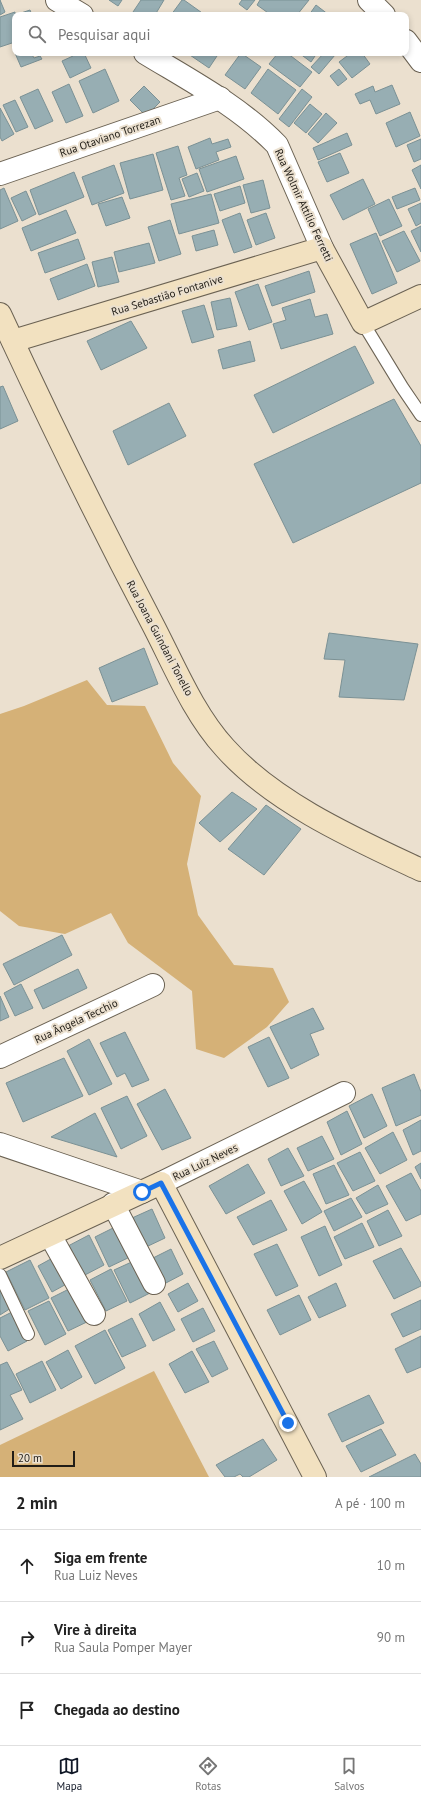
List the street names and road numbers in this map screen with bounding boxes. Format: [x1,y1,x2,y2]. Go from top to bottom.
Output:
street label: Rua Otaviano Torrezan [58,112,162,160]
street label: Rua Wolmir Attílio Ferretti [272,146,336,264]
street label: Rua Sebastião Fontanive [110,271,225,319]
street label: Rua Joana Guindani Tonello [124,578,196,698]
street label: Rua Ângela Tecchio [32,996,120,1046]
street label: Rua Luiz Neves [170,1140,240,1184]

